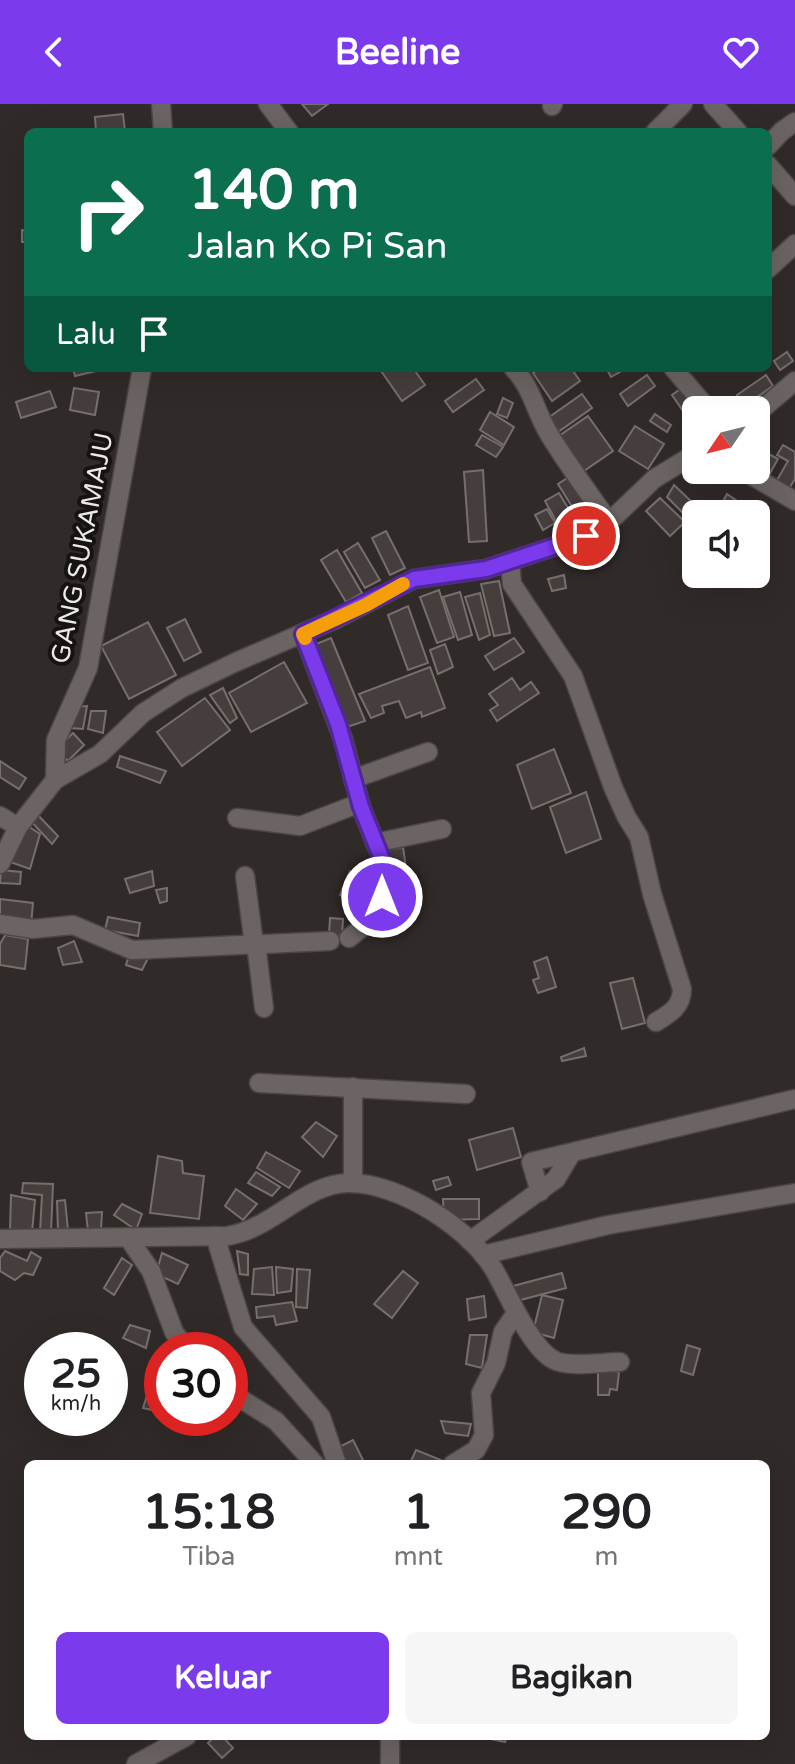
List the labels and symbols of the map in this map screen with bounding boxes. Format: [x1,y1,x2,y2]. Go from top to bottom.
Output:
north arrow [682,396,770,484]
street label: GANG SUKAMAJU [44,430,120,666]
pin [552,502,620,570]
position arrow [340,855,424,939]
speed limit sign: 30 [144,1332,248,1436]

